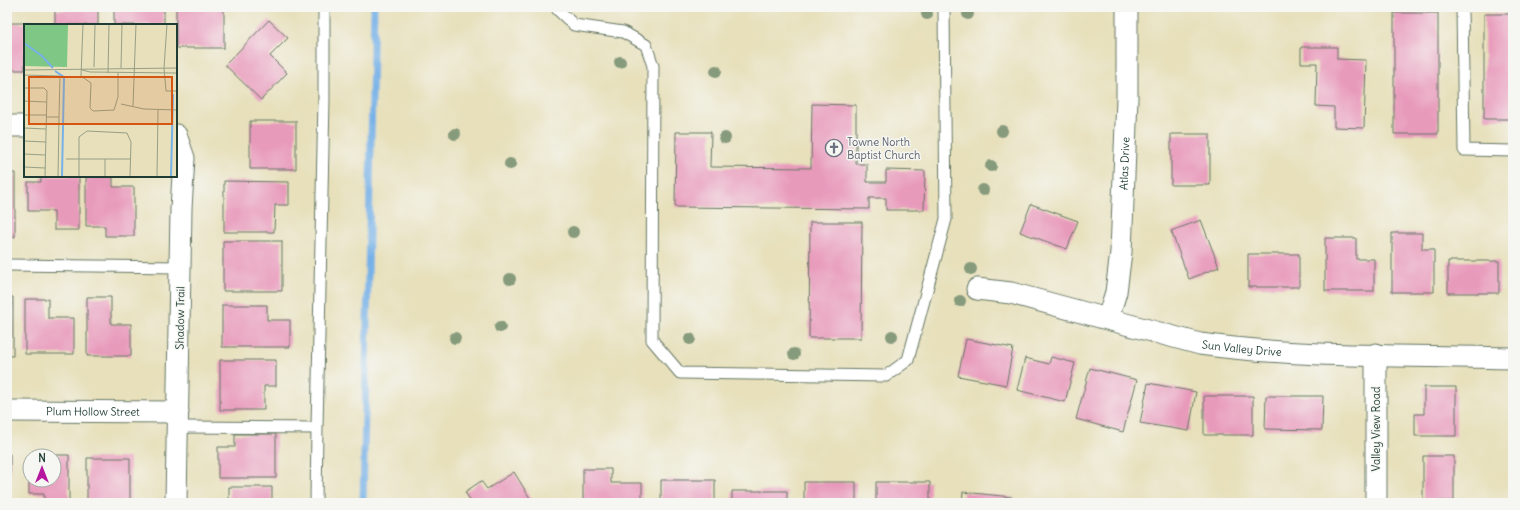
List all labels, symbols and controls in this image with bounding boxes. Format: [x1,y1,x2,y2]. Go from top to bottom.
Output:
inset map [24,24,177,177]
place label: Towne North Baptist Church [847,135,920,162]
street label: Atlas Drive [1116,137,1132,190]
church icon: Towne North Baptist Church [824,138,844,158]
street label: Shadow Trail [172,286,188,350]
street label: Sun Valley Drive [1201,337,1282,359]
street label: Valley View Road [1369,386,1383,471]
street label: Plum Hollow Street [46,404,140,419]
north arrow [22,448,62,488]
text: N [38,451,46,465]

